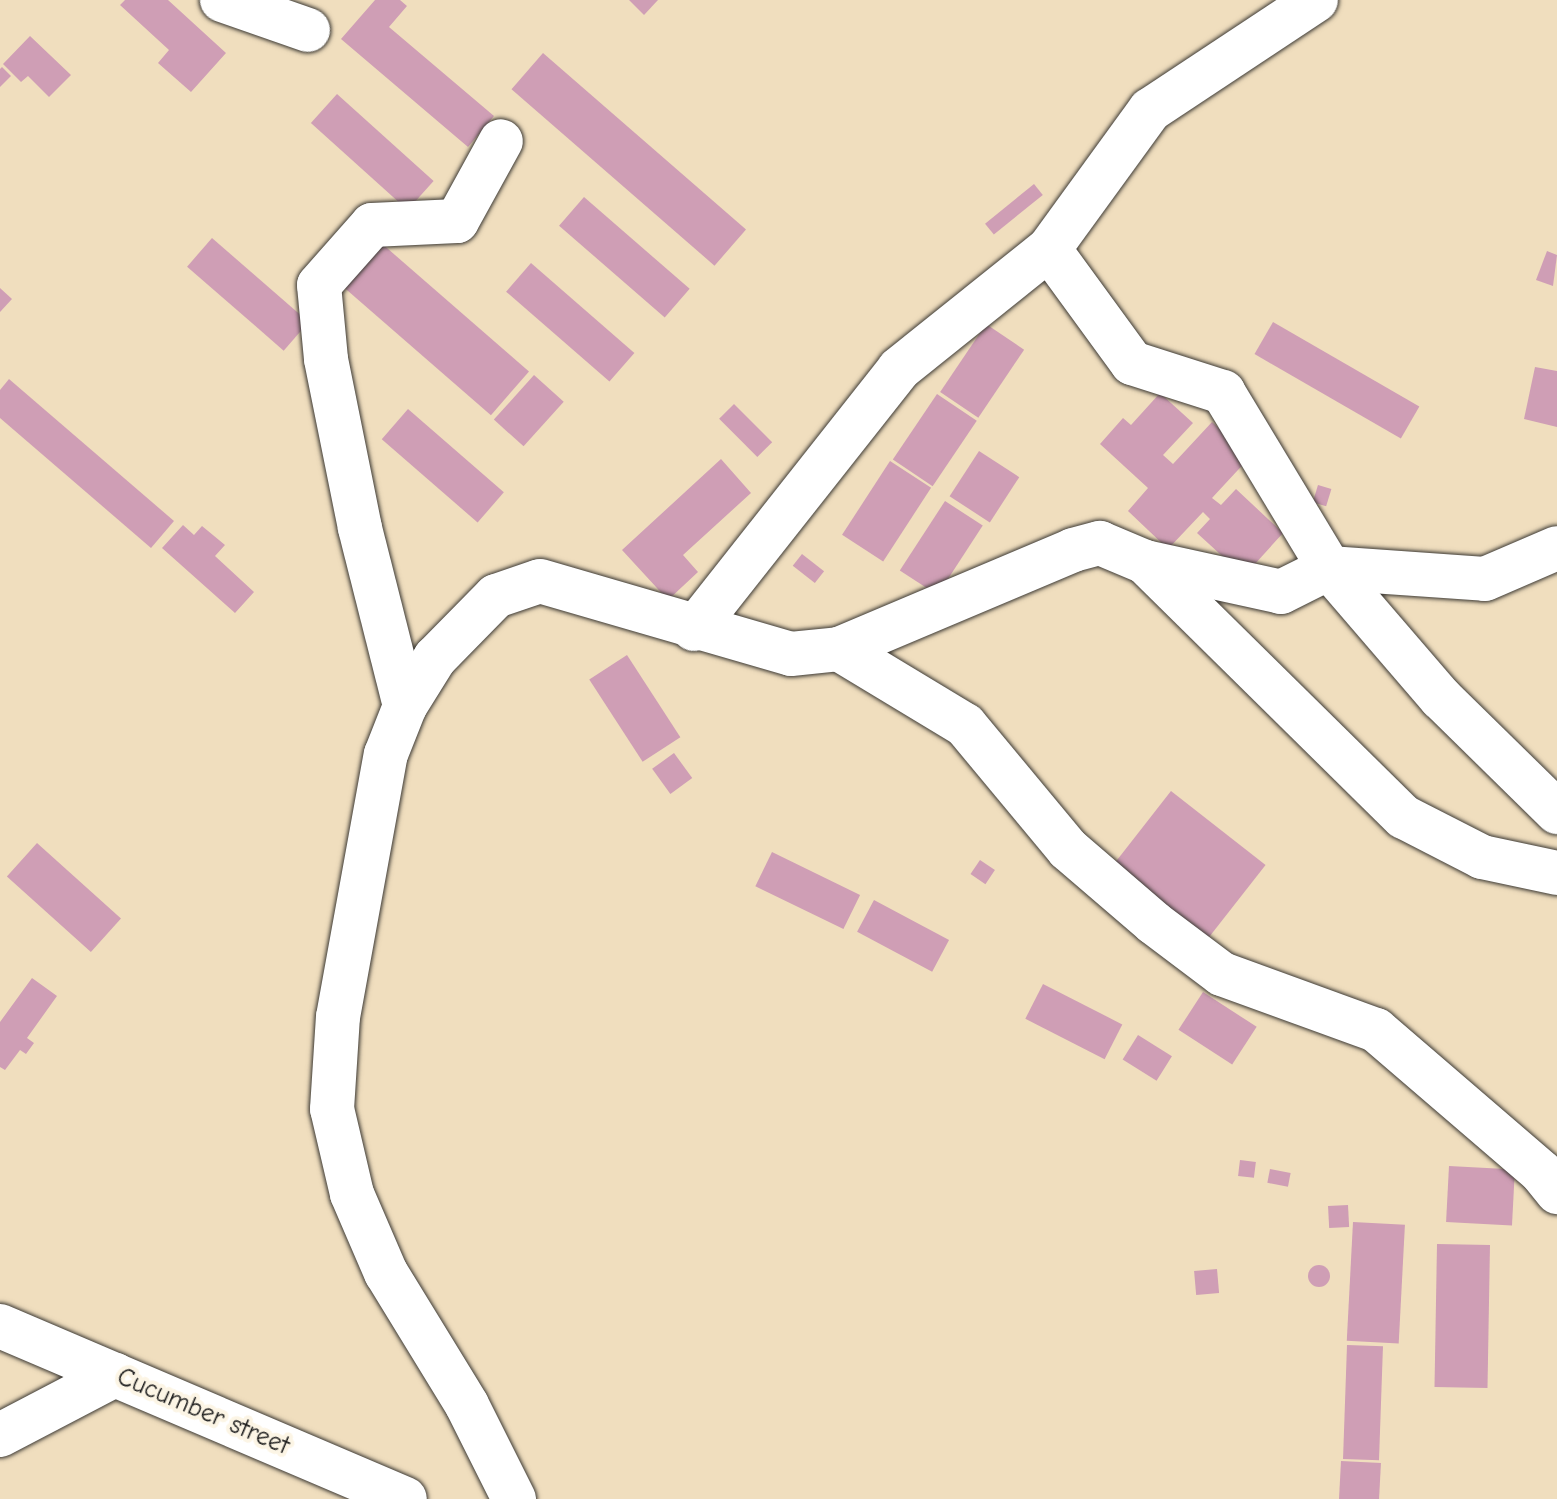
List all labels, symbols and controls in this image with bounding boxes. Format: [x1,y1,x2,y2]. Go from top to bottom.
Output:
street label: Cucumber street [112,1362,294,1462]

